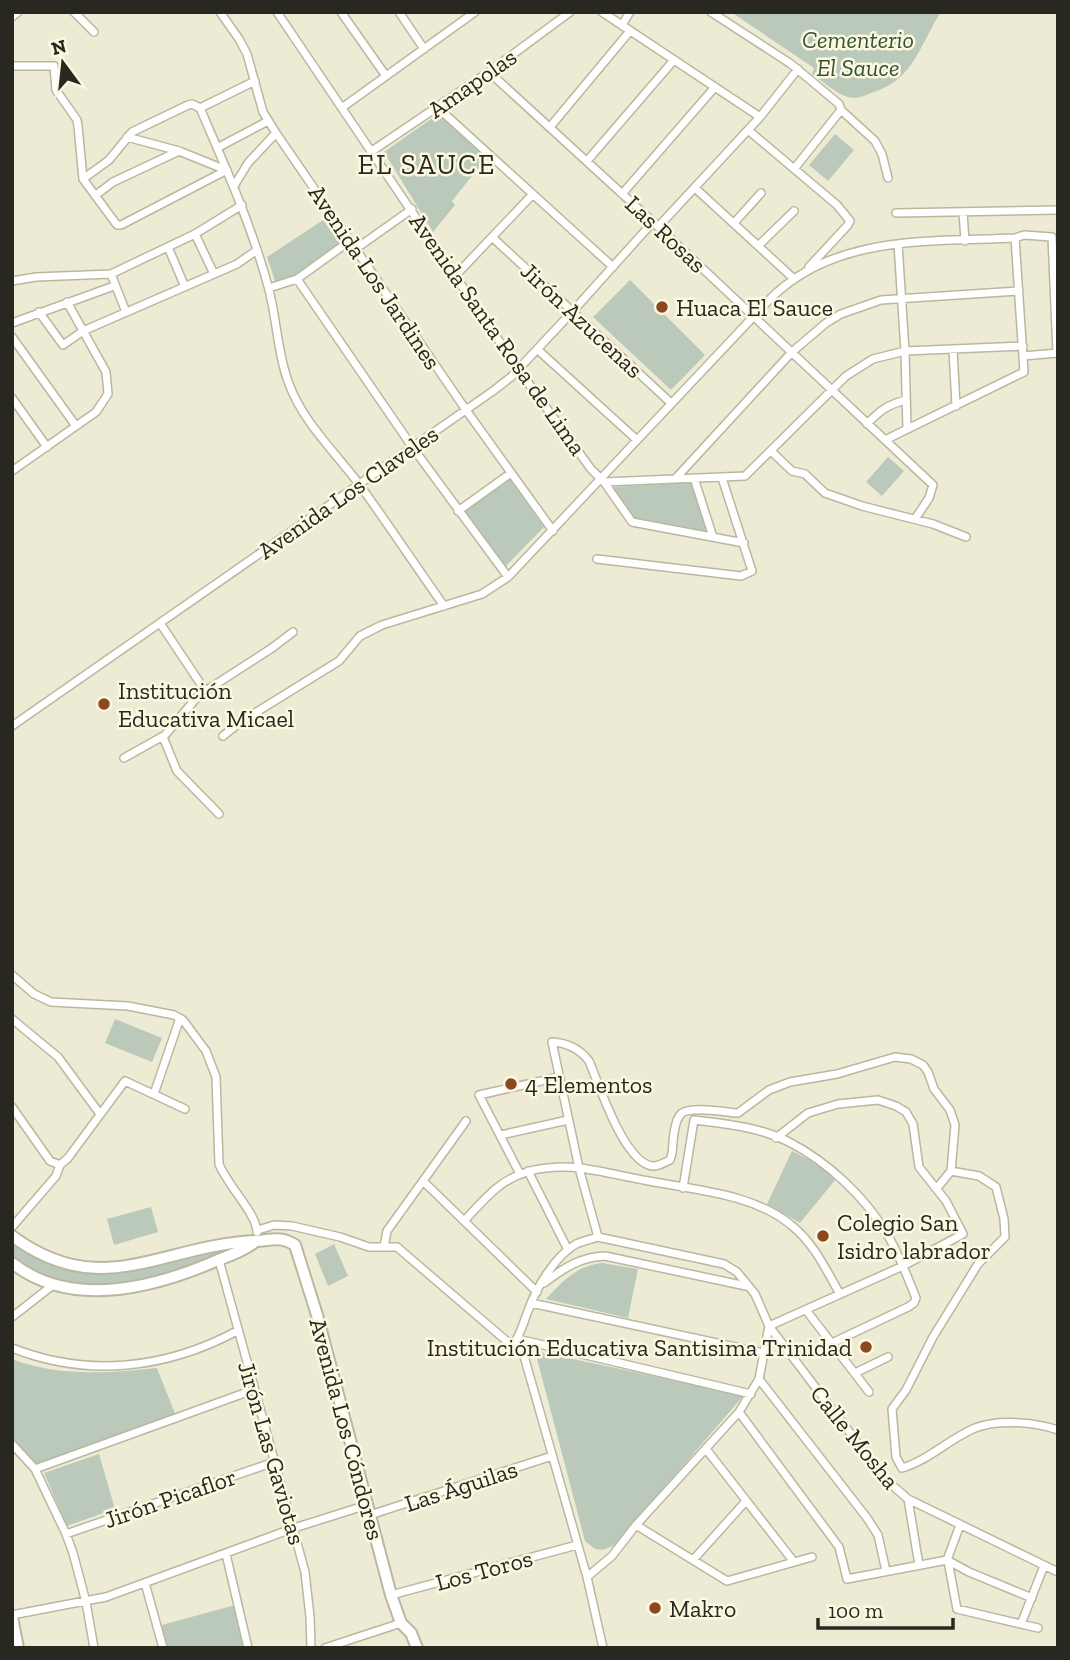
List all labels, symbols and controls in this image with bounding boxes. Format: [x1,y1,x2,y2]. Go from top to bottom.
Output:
park label: Cementerio El Sauce [802,25,914,82]
north arrow [28,28,98,98]
text: N [49,34,69,60]
street label: Amapolas [422,42,522,124]
district label: EL SAUCE [357,148,497,181]
street label: Avenida Los Jardines [302,179,448,375]
street label: Las Rosas [620,189,712,279]
street label: Avenida Santa Rosa de Lima [403,207,593,461]
street label: Jirón Azucenas [515,256,649,384]
place label: Huaca El Sauce [676,293,833,322]
marker: Huaca El Sauce [654,299,670,315]
street label: Avenida Los Claveles [252,419,444,565]
place label: Institución Educativa Micael [118,676,294,733]
marker: Institución Educativa Micael [96,696,112,712]
place label: 4 Elementos [525,1070,653,1099]
marker: 4 Elementos [503,1076,519,1092]
place label: Colegio San Isidro labrador [837,1208,991,1265]
marker: Colegio San Isidro labrador [815,1228,831,1244]
street label: Avenida Los Cóndores [303,1315,391,1543]
place label: Institución Educativa Santisima Trinidad [427,1333,852,1362]
marker: Institución Educativa Santisima Trinidad [858,1339,874,1355]
street label: Jirón Las Gaviotas [232,1358,312,1548]
street label: Calle Mosha [804,1379,906,1495]
street label: Las Águilas [401,1454,521,1518]
street label: Jirón Picaflor [100,1462,240,1534]
street label: Los Toros [432,1543,536,1597]
scale bar [818,1586,953,1630]
place label: Makro [669,1594,736,1623]
text: 100 m [828,1598,883,1623]
marker: Makro [647,1600,663,1616]

